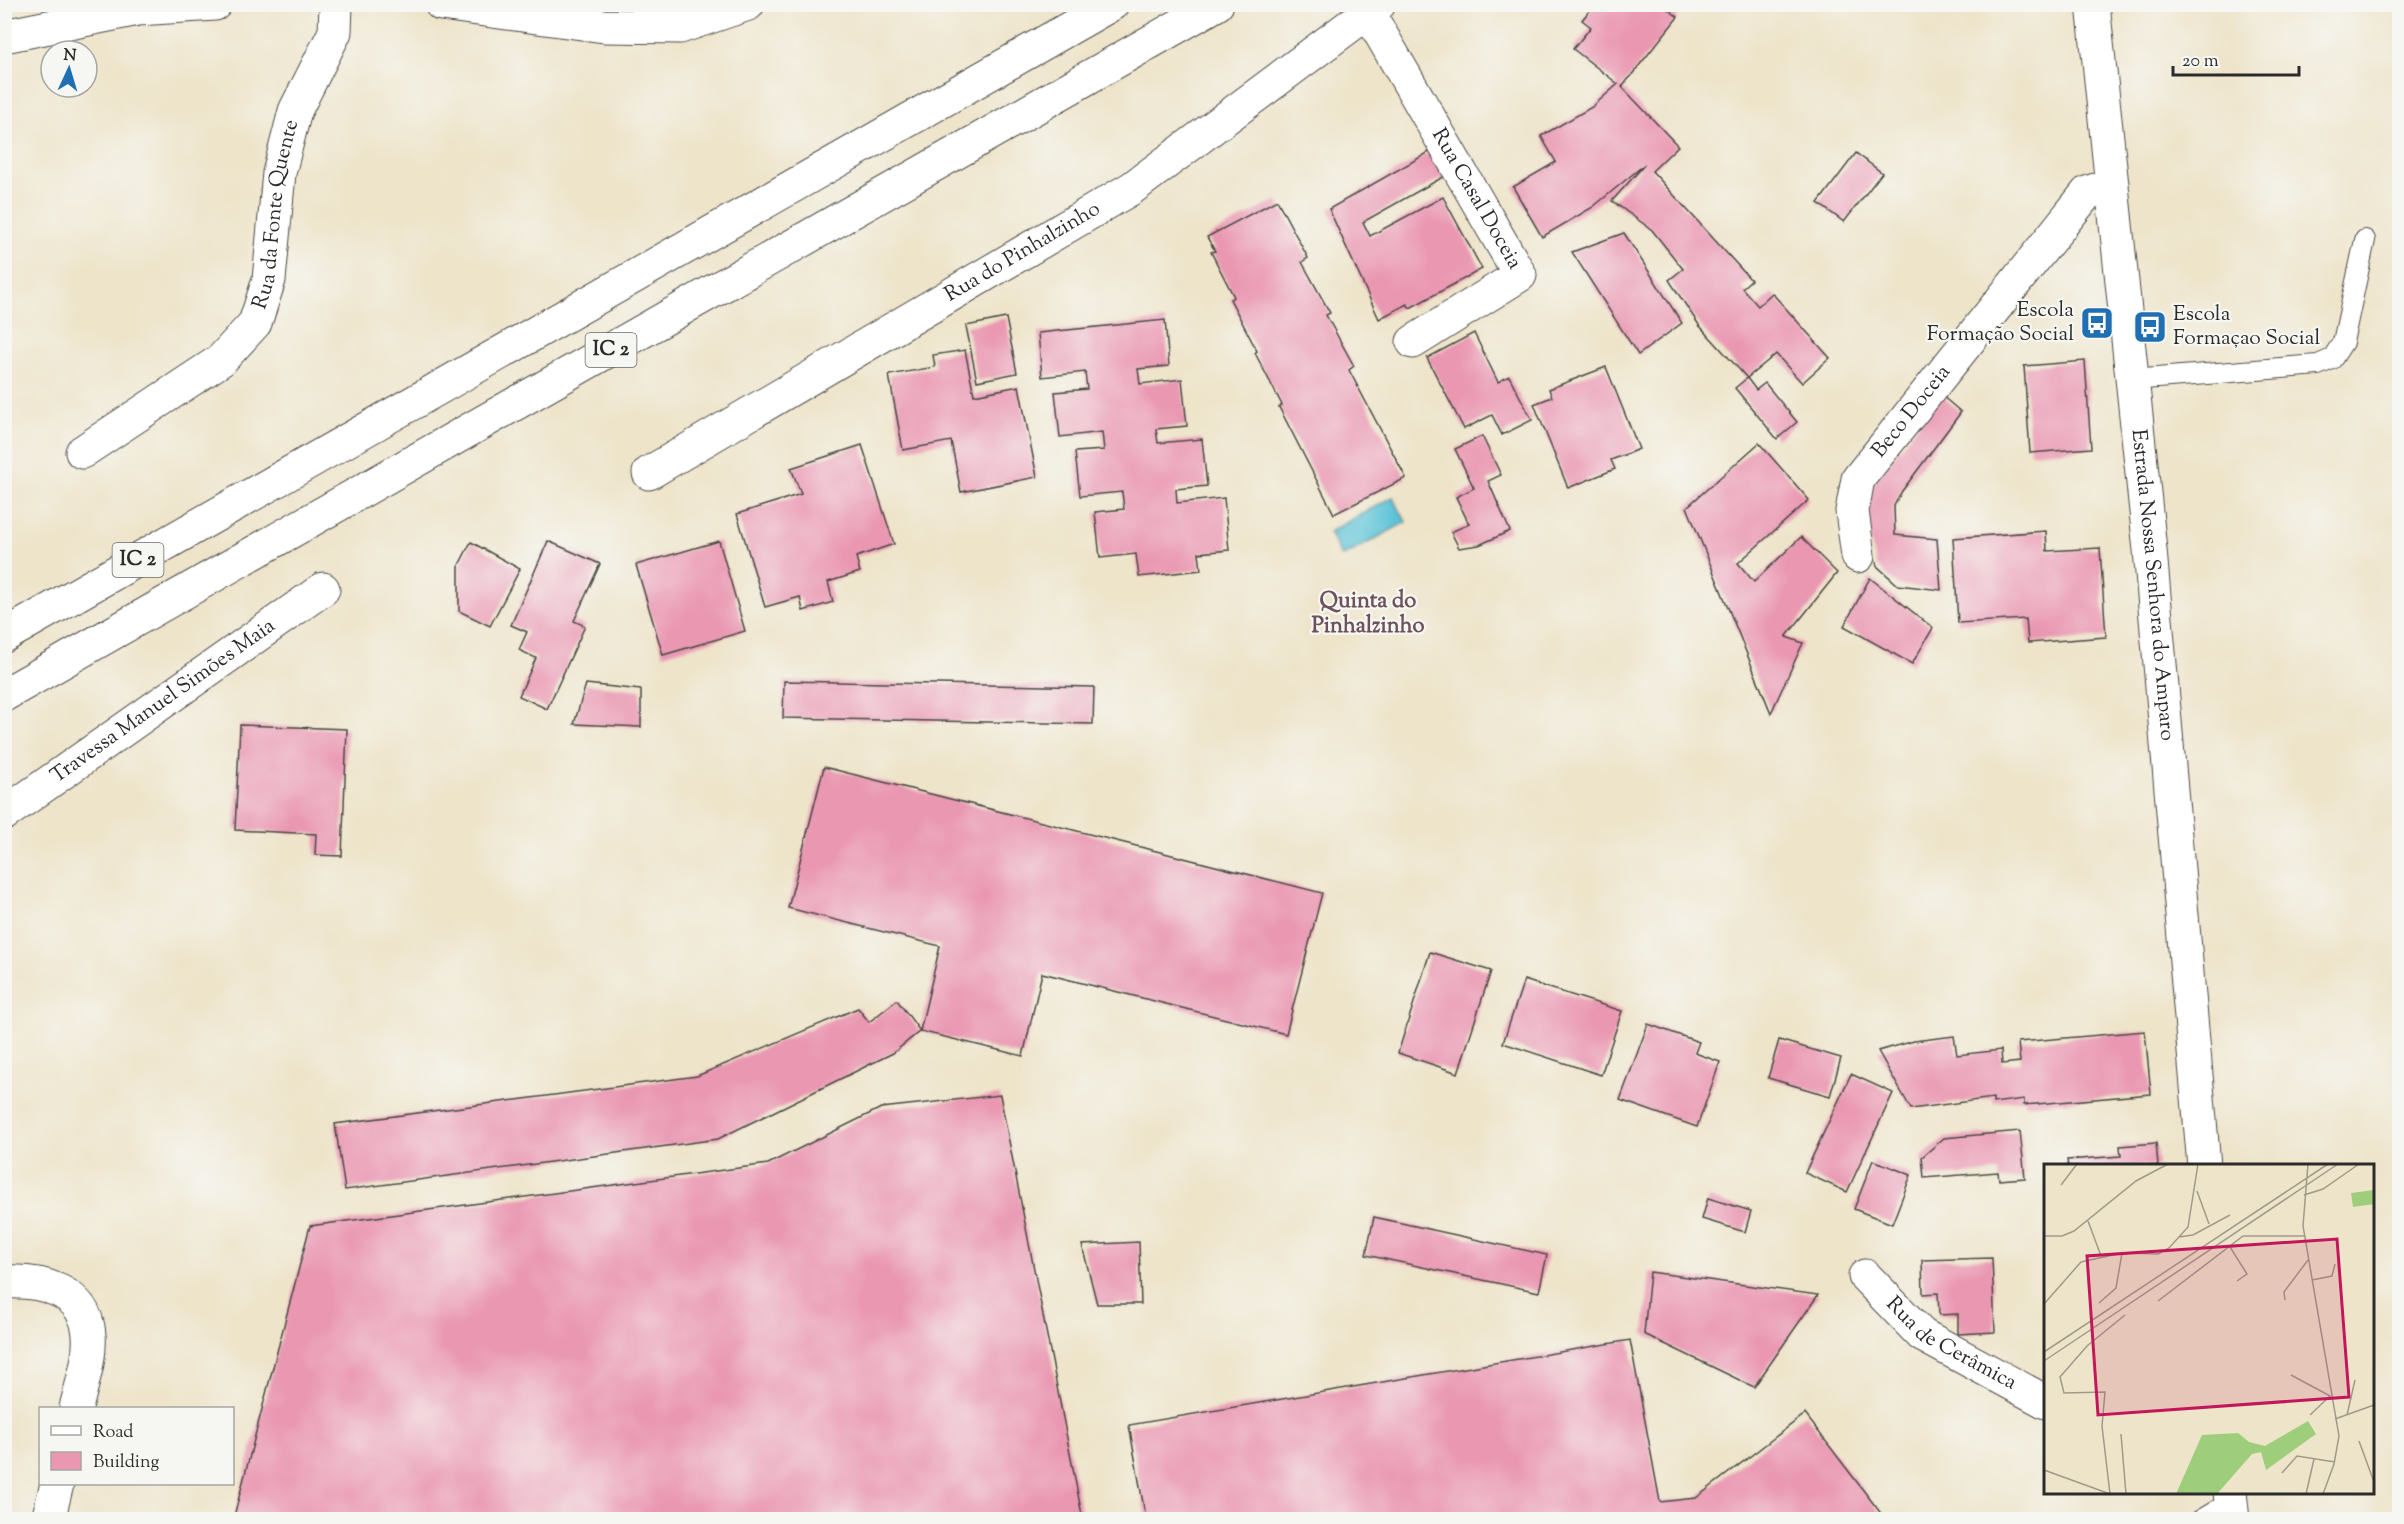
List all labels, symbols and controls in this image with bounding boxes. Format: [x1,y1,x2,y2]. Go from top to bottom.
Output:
north arrow [39,39,99,99]
scale bar [2173,39,2299,77]
text: N [63,45,77,68]
text: 20 m [2182,49,2219,75]
street label: Rua da Fonte Quente [245,117,307,313]
street label: Rua Casal Doceia [1423,123,1529,275]
street label: Rua do Pinhalzinho [939,195,1106,310]
place label: Escola Formação Social [1927,296,2074,350]
place label: Escola Formaçao Social [2173,300,2320,354]
bus stop icon: Escola Formação Social [2079,305,2115,341]
bus stop icon: Escola Formaçao Social [2132,309,2168,345]
road number: IC 2 [586,333,636,367]
street label: Beco Doceia [1865,359,1959,465]
street label: Estrada Nossa Senhora do Amparo [2122,428,2182,742]
road number: IC 2 [112,543,164,577]
district label: Quinta do Pinhalzinho [1312,586,1424,643]
street label: Travessa Manuel Simões Maia [45,612,282,791]
inset map [2044,1164,2374,1494]
street label: Rua de Cerâmica [1878,1290,2022,1398]
legend [39,1407,234,1485]
text: Road [93,1420,133,1446]
text: Building [93,1450,159,1476]

